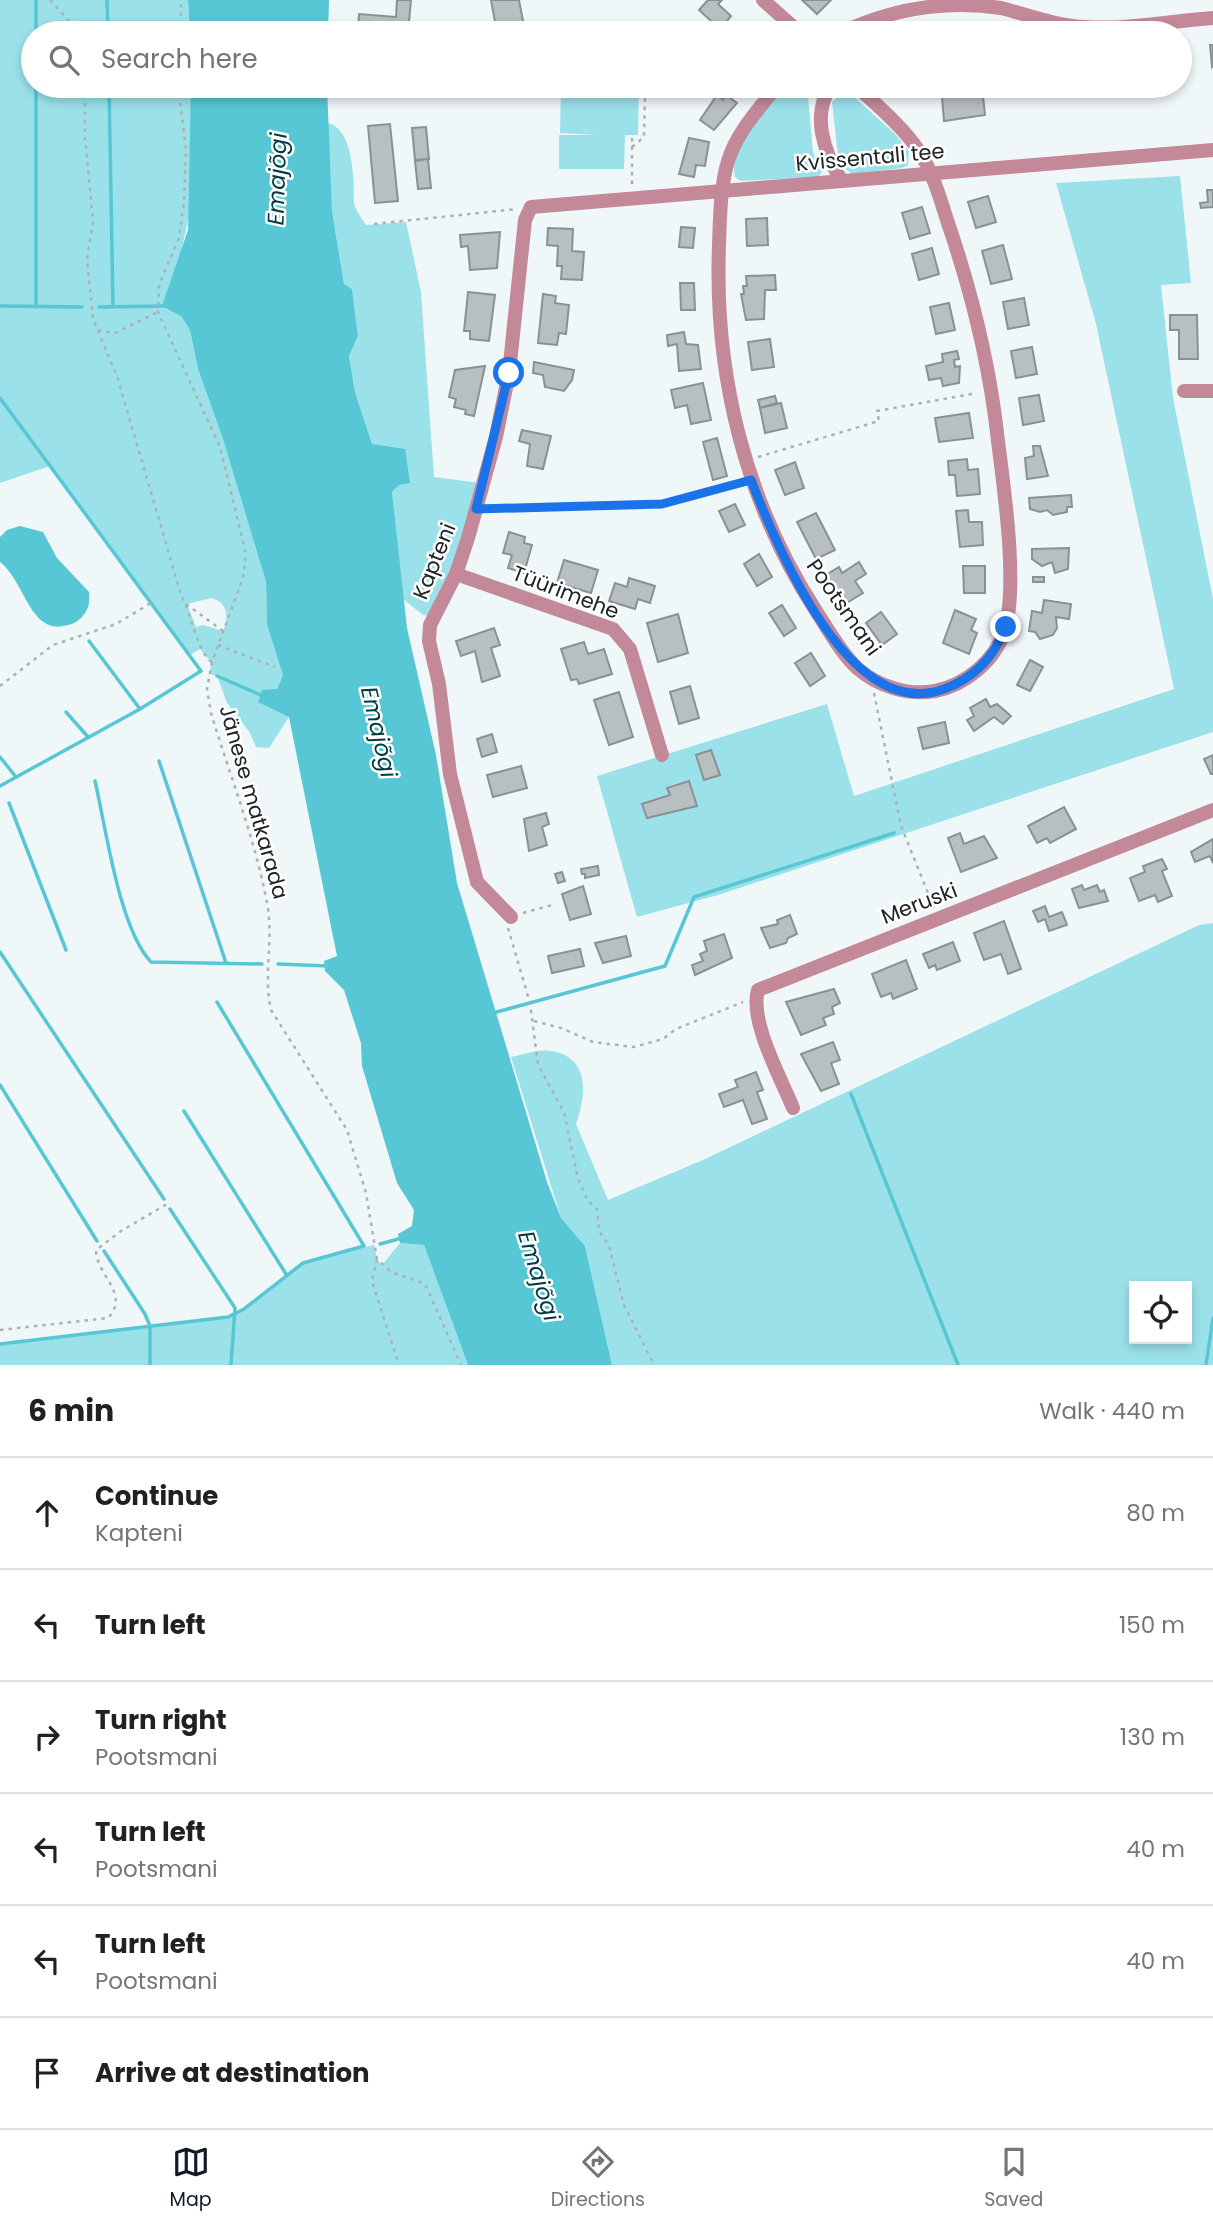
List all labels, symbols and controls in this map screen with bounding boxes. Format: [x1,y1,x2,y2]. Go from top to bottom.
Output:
search box [21,21,1192,98]
icon: search [45,41,83,79]
text: Search here [101,41,258,77]
water label: Emajõgi [259,132,295,226]
street label: Kvissentali tee [794,136,946,178]
route start [493,357,524,388]
street label: Kapteni [406,518,462,604]
street label: Pootsmani [800,553,888,661]
street label: Tüürimehe [508,558,624,626]
route end [990,611,1021,642]
water label: Emajõgi [353,683,405,781]
street label: Jänese matkarada [212,702,296,902]
street label: Meruski [877,875,961,931]
water label: Emajõgi [510,1227,568,1325]
map controls [1129,1281,1192,1344]
button: locate [1129,1281,1192,1344]
text: 6 min [28,1389,114,1432]
text: Walk · 440 m [1039,1395,1185,1427]
text: Continue [95,1478,218,1514]
icon: ahead [28,1494,66,1532]
text: 80 m [1126,1497,1185,1529]
text: Kapteni [95,1517,183,1549]
icon: left [28,1606,66,1644]
text: Turn left [95,1607,206,1643]
text: 150 m [1119,1609,1185,1641]
text: Turn right [95,1702,227,1738]
icon: right [28,1718,66,1756]
text: 130 m [1120,1721,1185,1753]
text: Pootsmani [95,1741,218,1773]
text: Turn left [95,1814,206,1850]
icon: left [28,1830,66,1868]
text: 40 m [1126,1833,1185,1865]
text: Pootsmani [95,1853,218,1885]
text: Turn left [95,1926,206,1962]
icon: left [28,1942,66,1980]
text: 40 m [1126,1945,1185,1977]
text: Pootsmani [95,1965,218,1997]
icon: arrive [28,2054,66,2092]
text: Arrive at destination [95,2055,370,2091]
tab: Map [170,2143,212,2214]
tab: Directions [551,2143,645,2214]
tab: Saved [984,2143,1043,2214]

